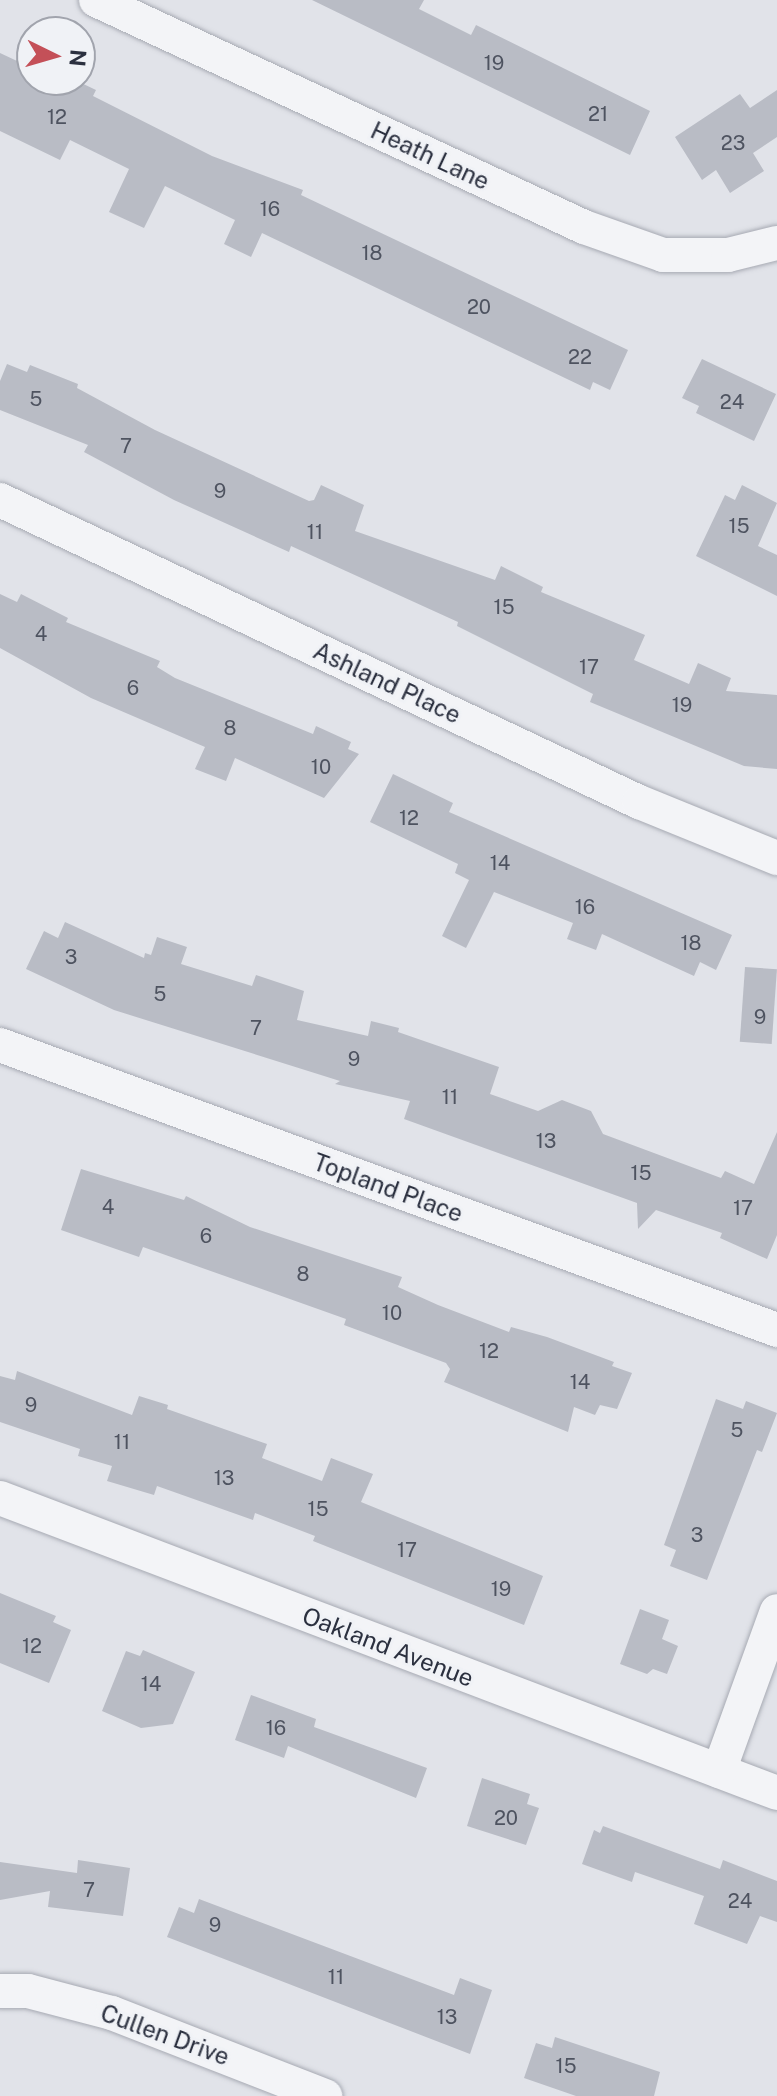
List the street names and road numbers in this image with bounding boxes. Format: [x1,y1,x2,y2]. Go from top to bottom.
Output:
street label: Heath Lane [366,116,494,196]
street label: Ashland Place [309,636,465,730]
street label: Topland Place [309,1148,467,1228]
street label: Oakland Avenue [298,1601,478,1693]
street label: Cullen Drive [97,1998,233,2072]

